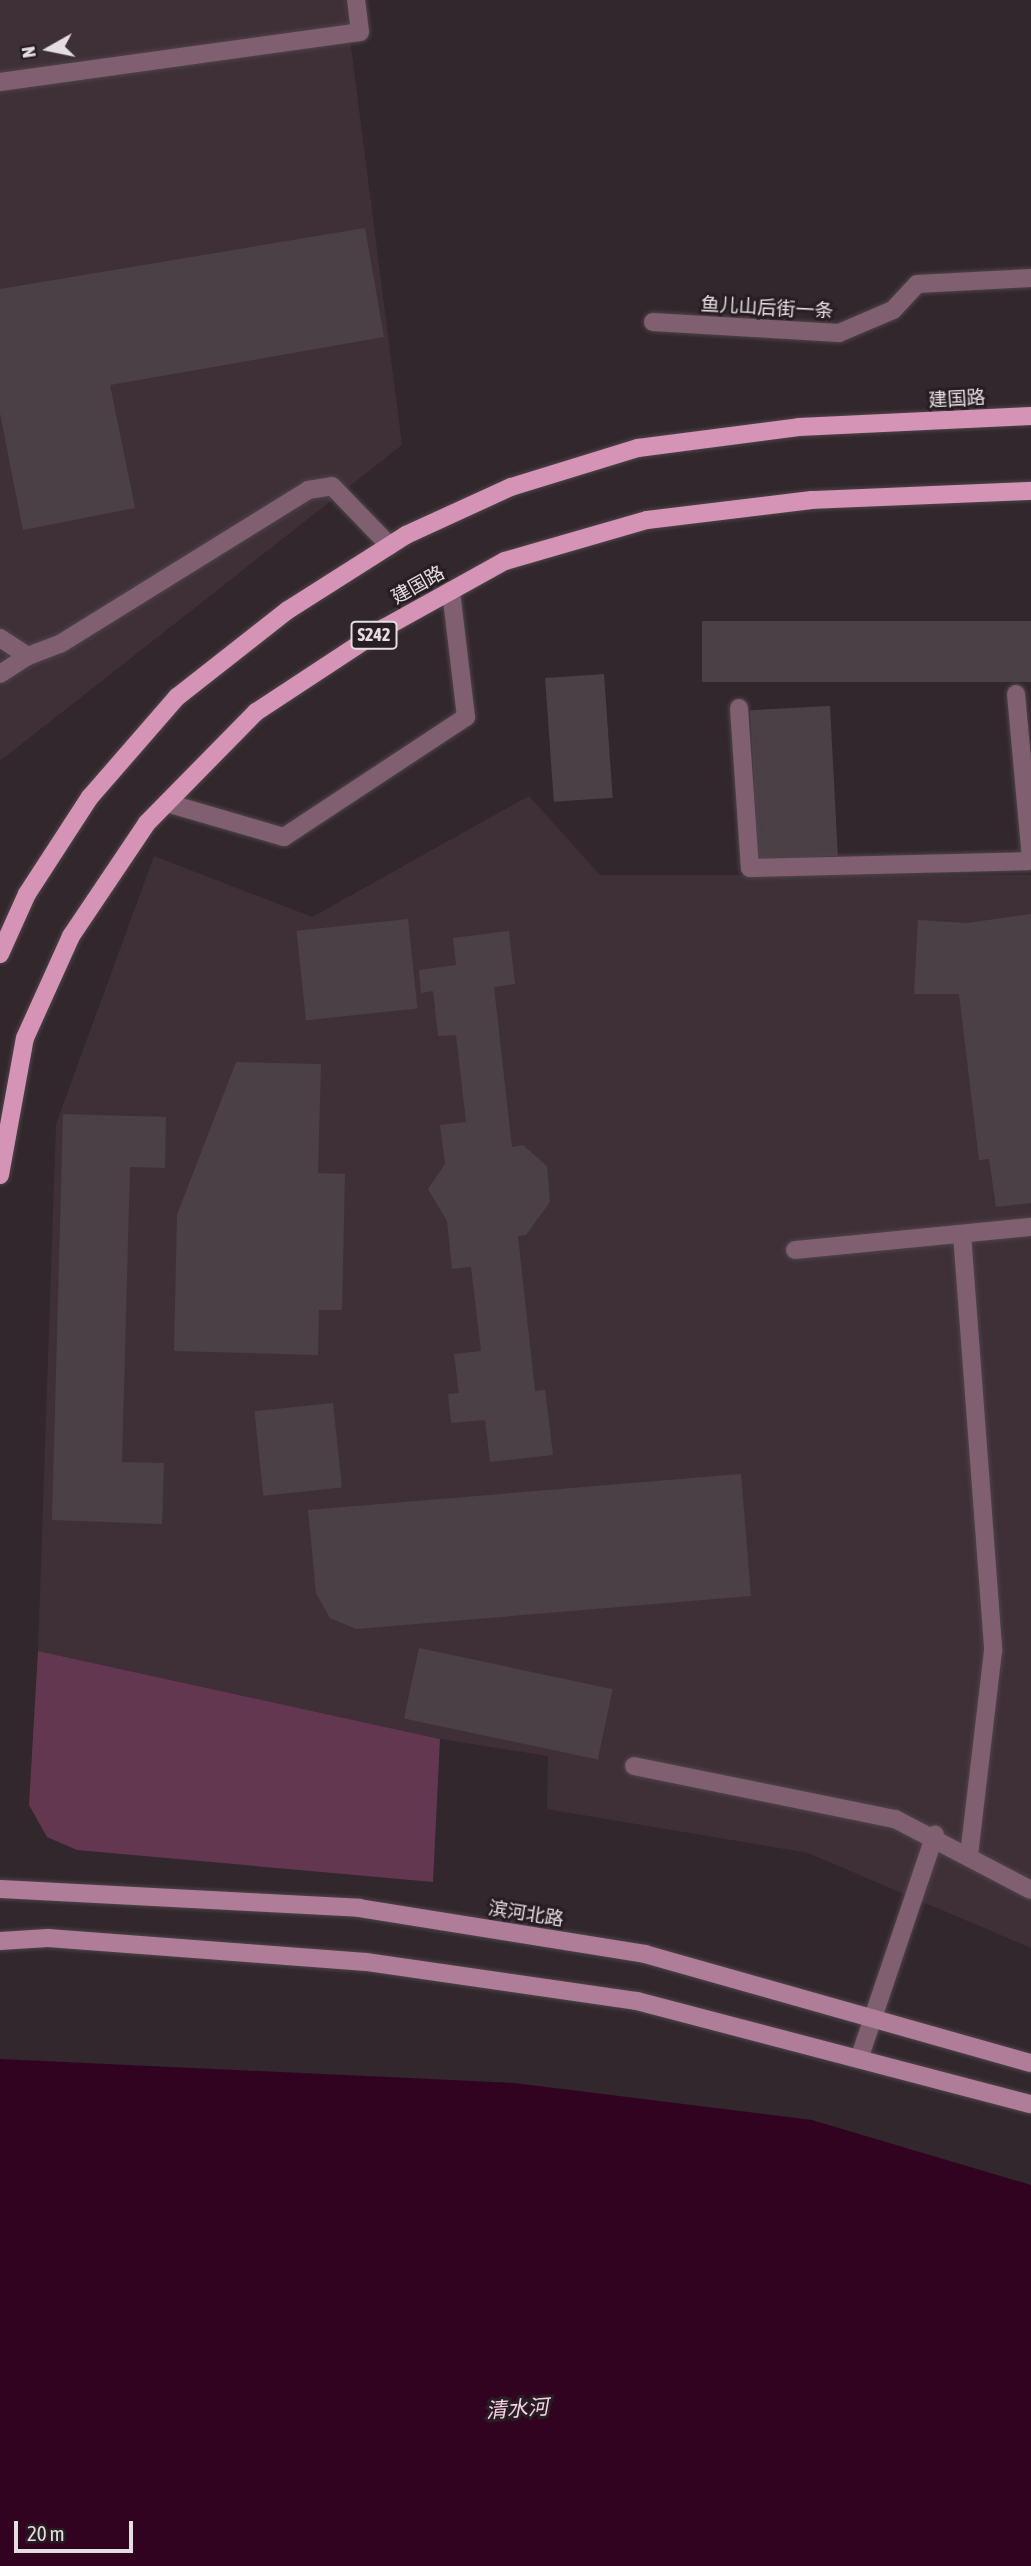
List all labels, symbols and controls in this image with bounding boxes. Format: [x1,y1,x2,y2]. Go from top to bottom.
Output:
north arrow [14,14,84,84]
text: N [17,45,40,60]
street label: 鱼儿山后街一条 [700,293,834,323]
street label: 建国路 [928,386,986,412]
street label: 建国路 [388,561,448,609]
road number: S242 [350,620,398,650]
street label: 滨河北路 [487,1897,565,1931]
water label: 清水河 [485,2393,549,2423]
scale bar [18,2506,136,2550]
text: 20 m [27,2521,65,2545]

